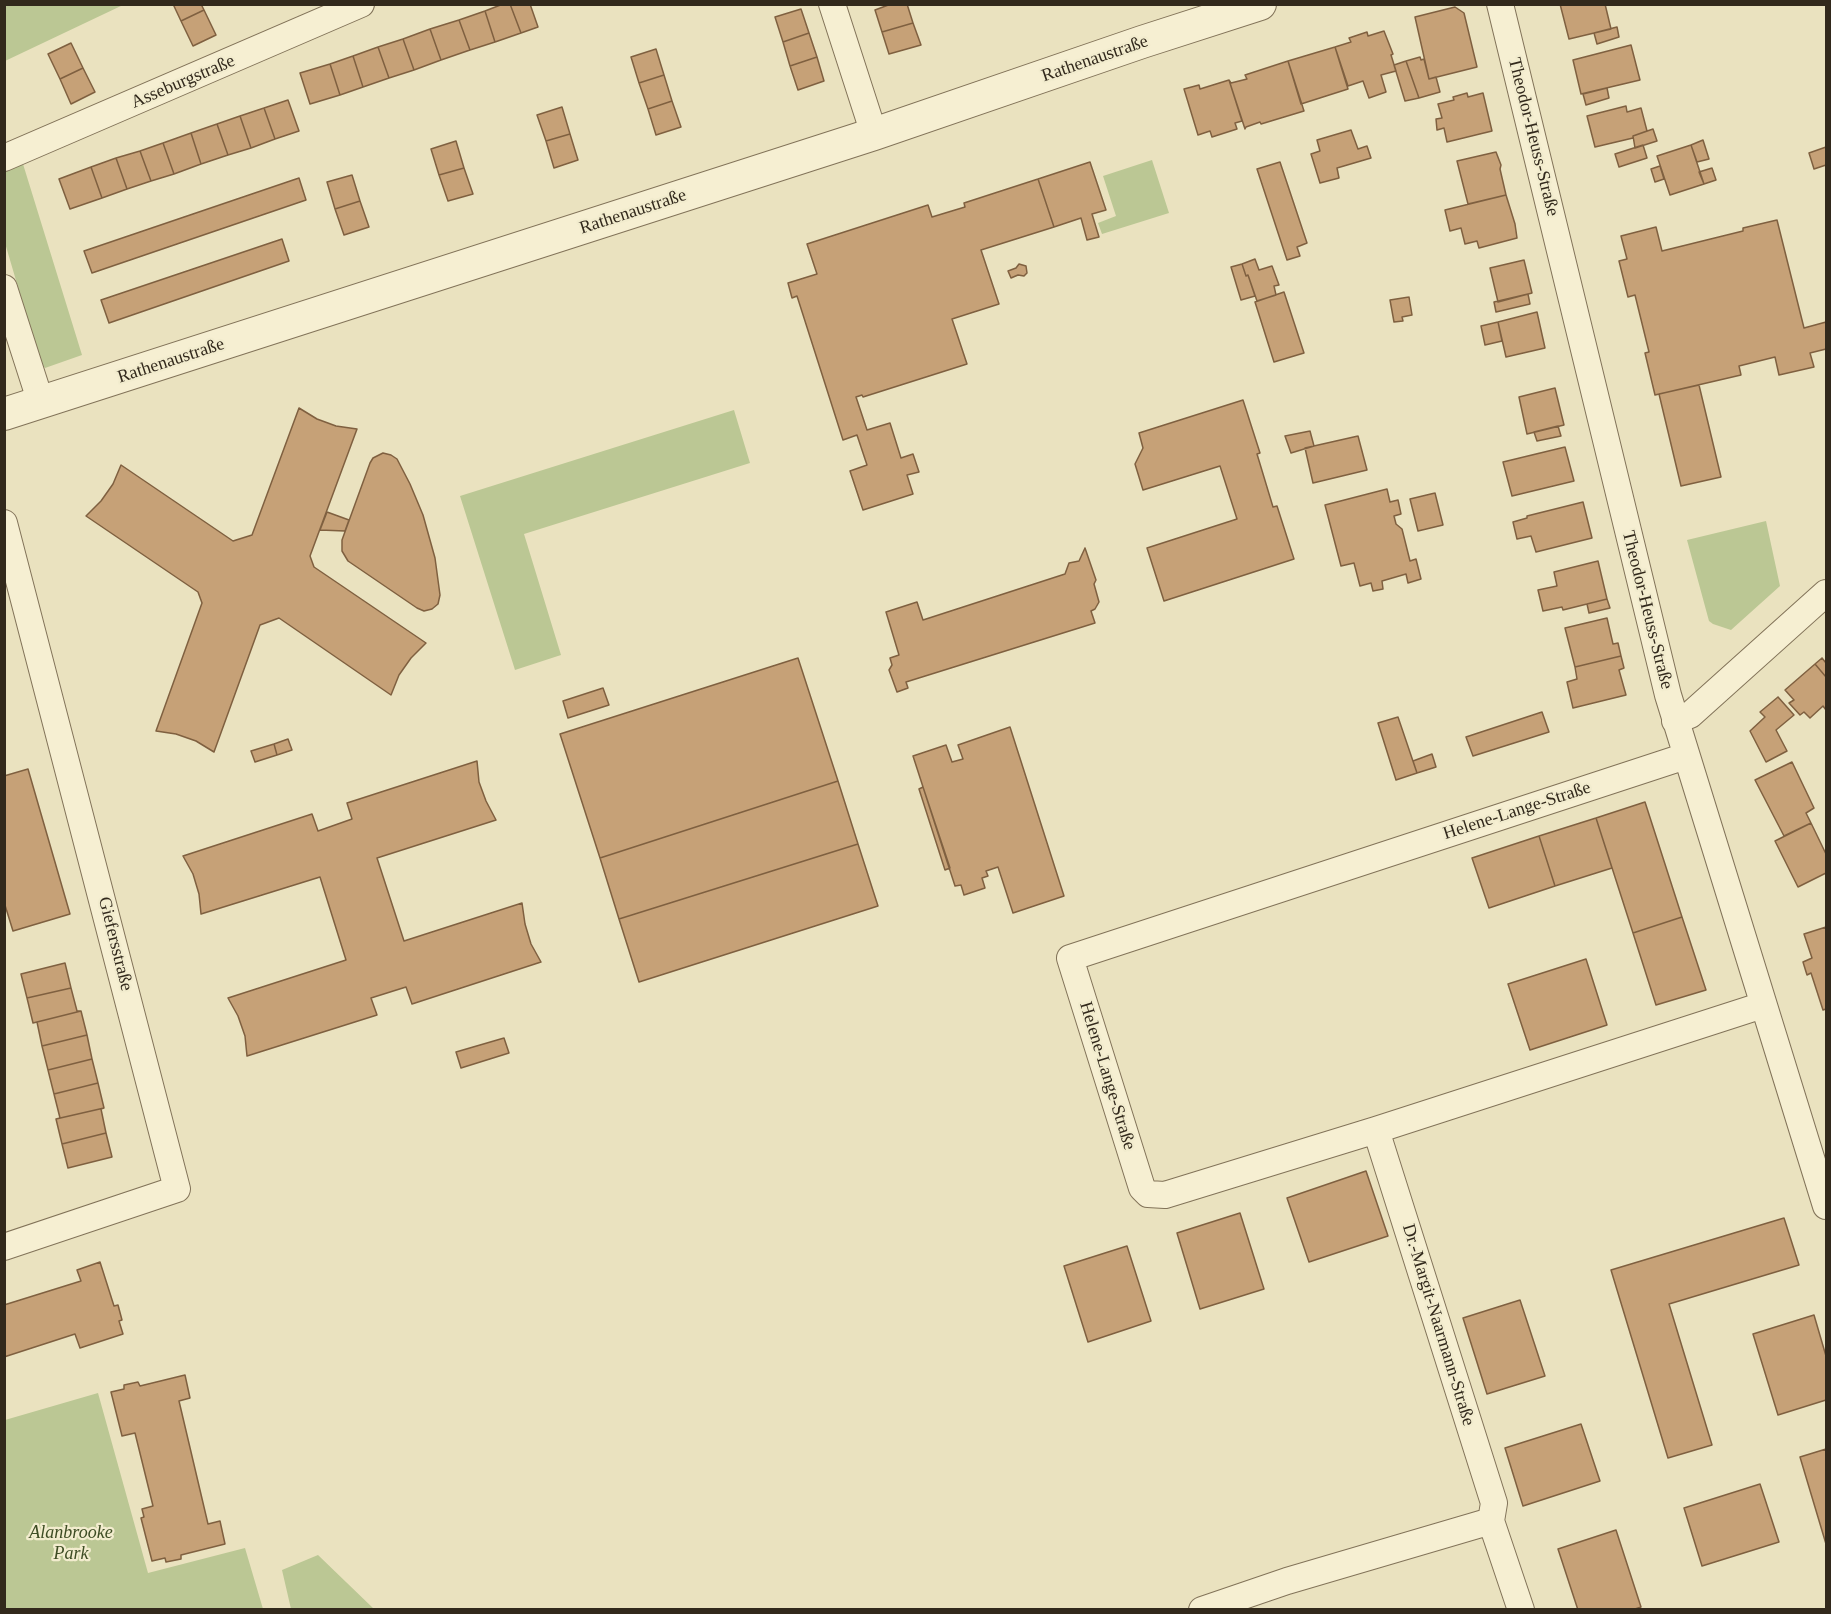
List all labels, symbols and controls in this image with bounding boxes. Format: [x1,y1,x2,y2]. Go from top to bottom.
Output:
street label: Rathenaustraße [1039,31,1151,87]
street label: Asseburgstraße [128,50,238,114]
street label: Theodor-Heuss-Straße [1503,56,1563,218]
street label: Rathenaustraße [577,185,689,239]
street label: Rathenaustraße [115,334,227,388]
street label: Theodor-Heuss-Straße [1617,529,1677,691]
street label: Helene-Lange-Straße [1440,777,1594,845]
street label: Giefersstraße [93,895,137,993]
street label: Helene-Lange-Straße [1074,999,1140,1153]
street label: Dr.-Margit-Naarmann-Straße [1397,1221,1479,1429]
park label: Alanbrooke Park [29,1522,113,1564]

